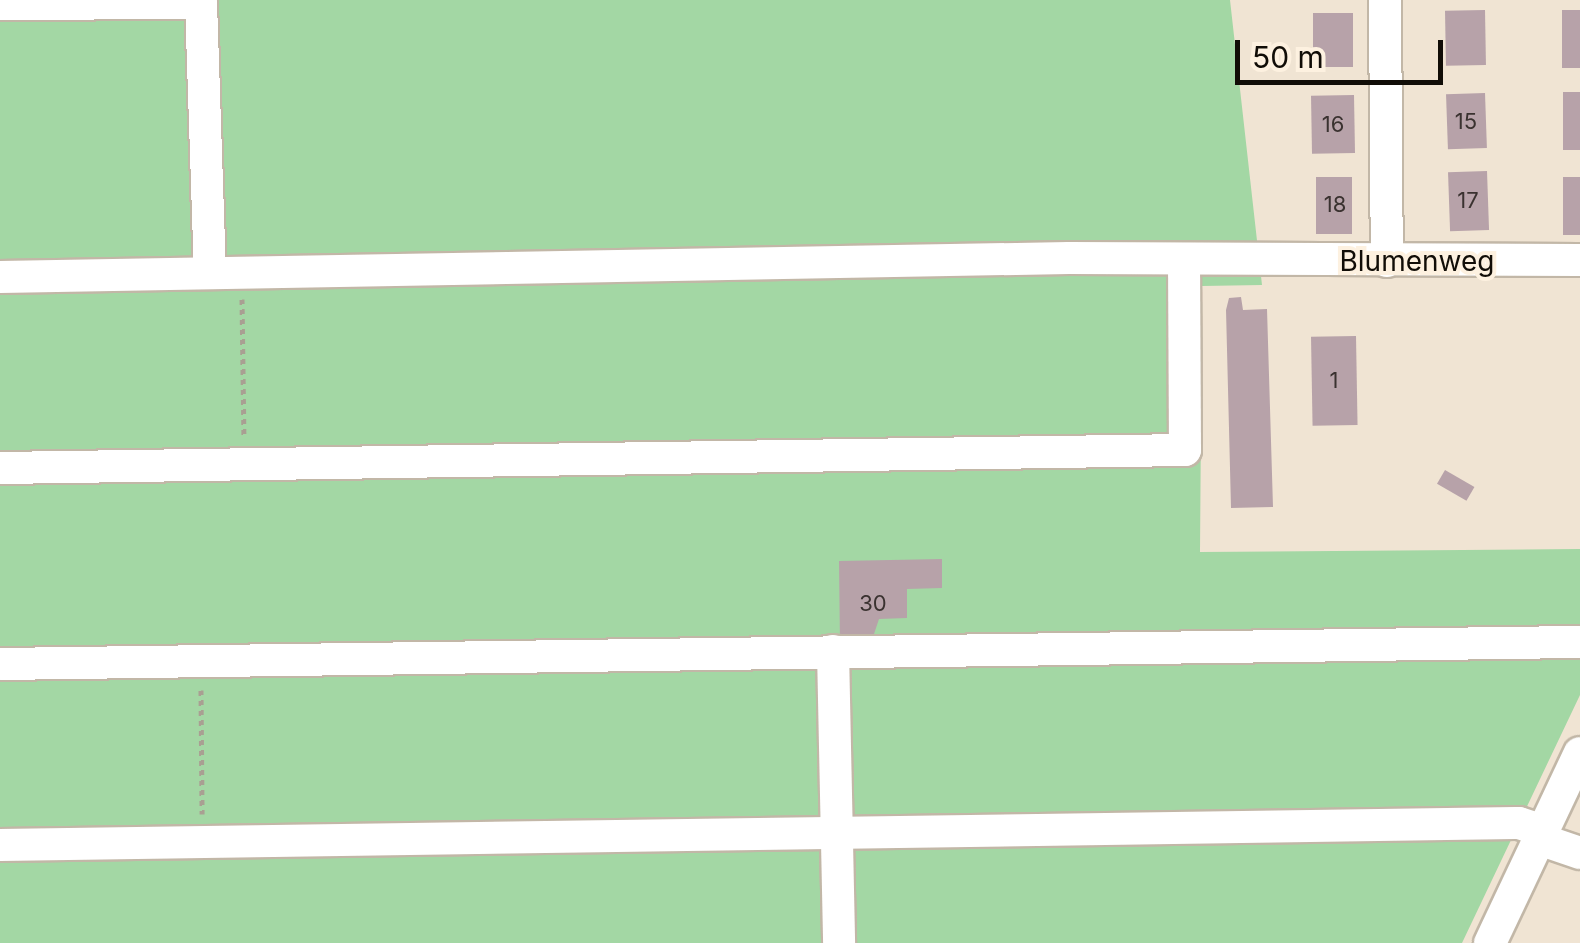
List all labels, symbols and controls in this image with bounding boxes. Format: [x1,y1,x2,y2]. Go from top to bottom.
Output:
scale bar [1240,20,1448,82]
text: 50 m [1252,39,1324,75]
house number: 15 [1455,109,1477,135]
house number: 16 [1322,112,1344,138]
house number: 17 [1457,188,1479,214]
house number: 18 [1324,192,1346,218]
street label: Blumenweg [1340,244,1494,278]
house number: 1 [1330,368,1338,394]
house number: 30 [859,591,887,617]

